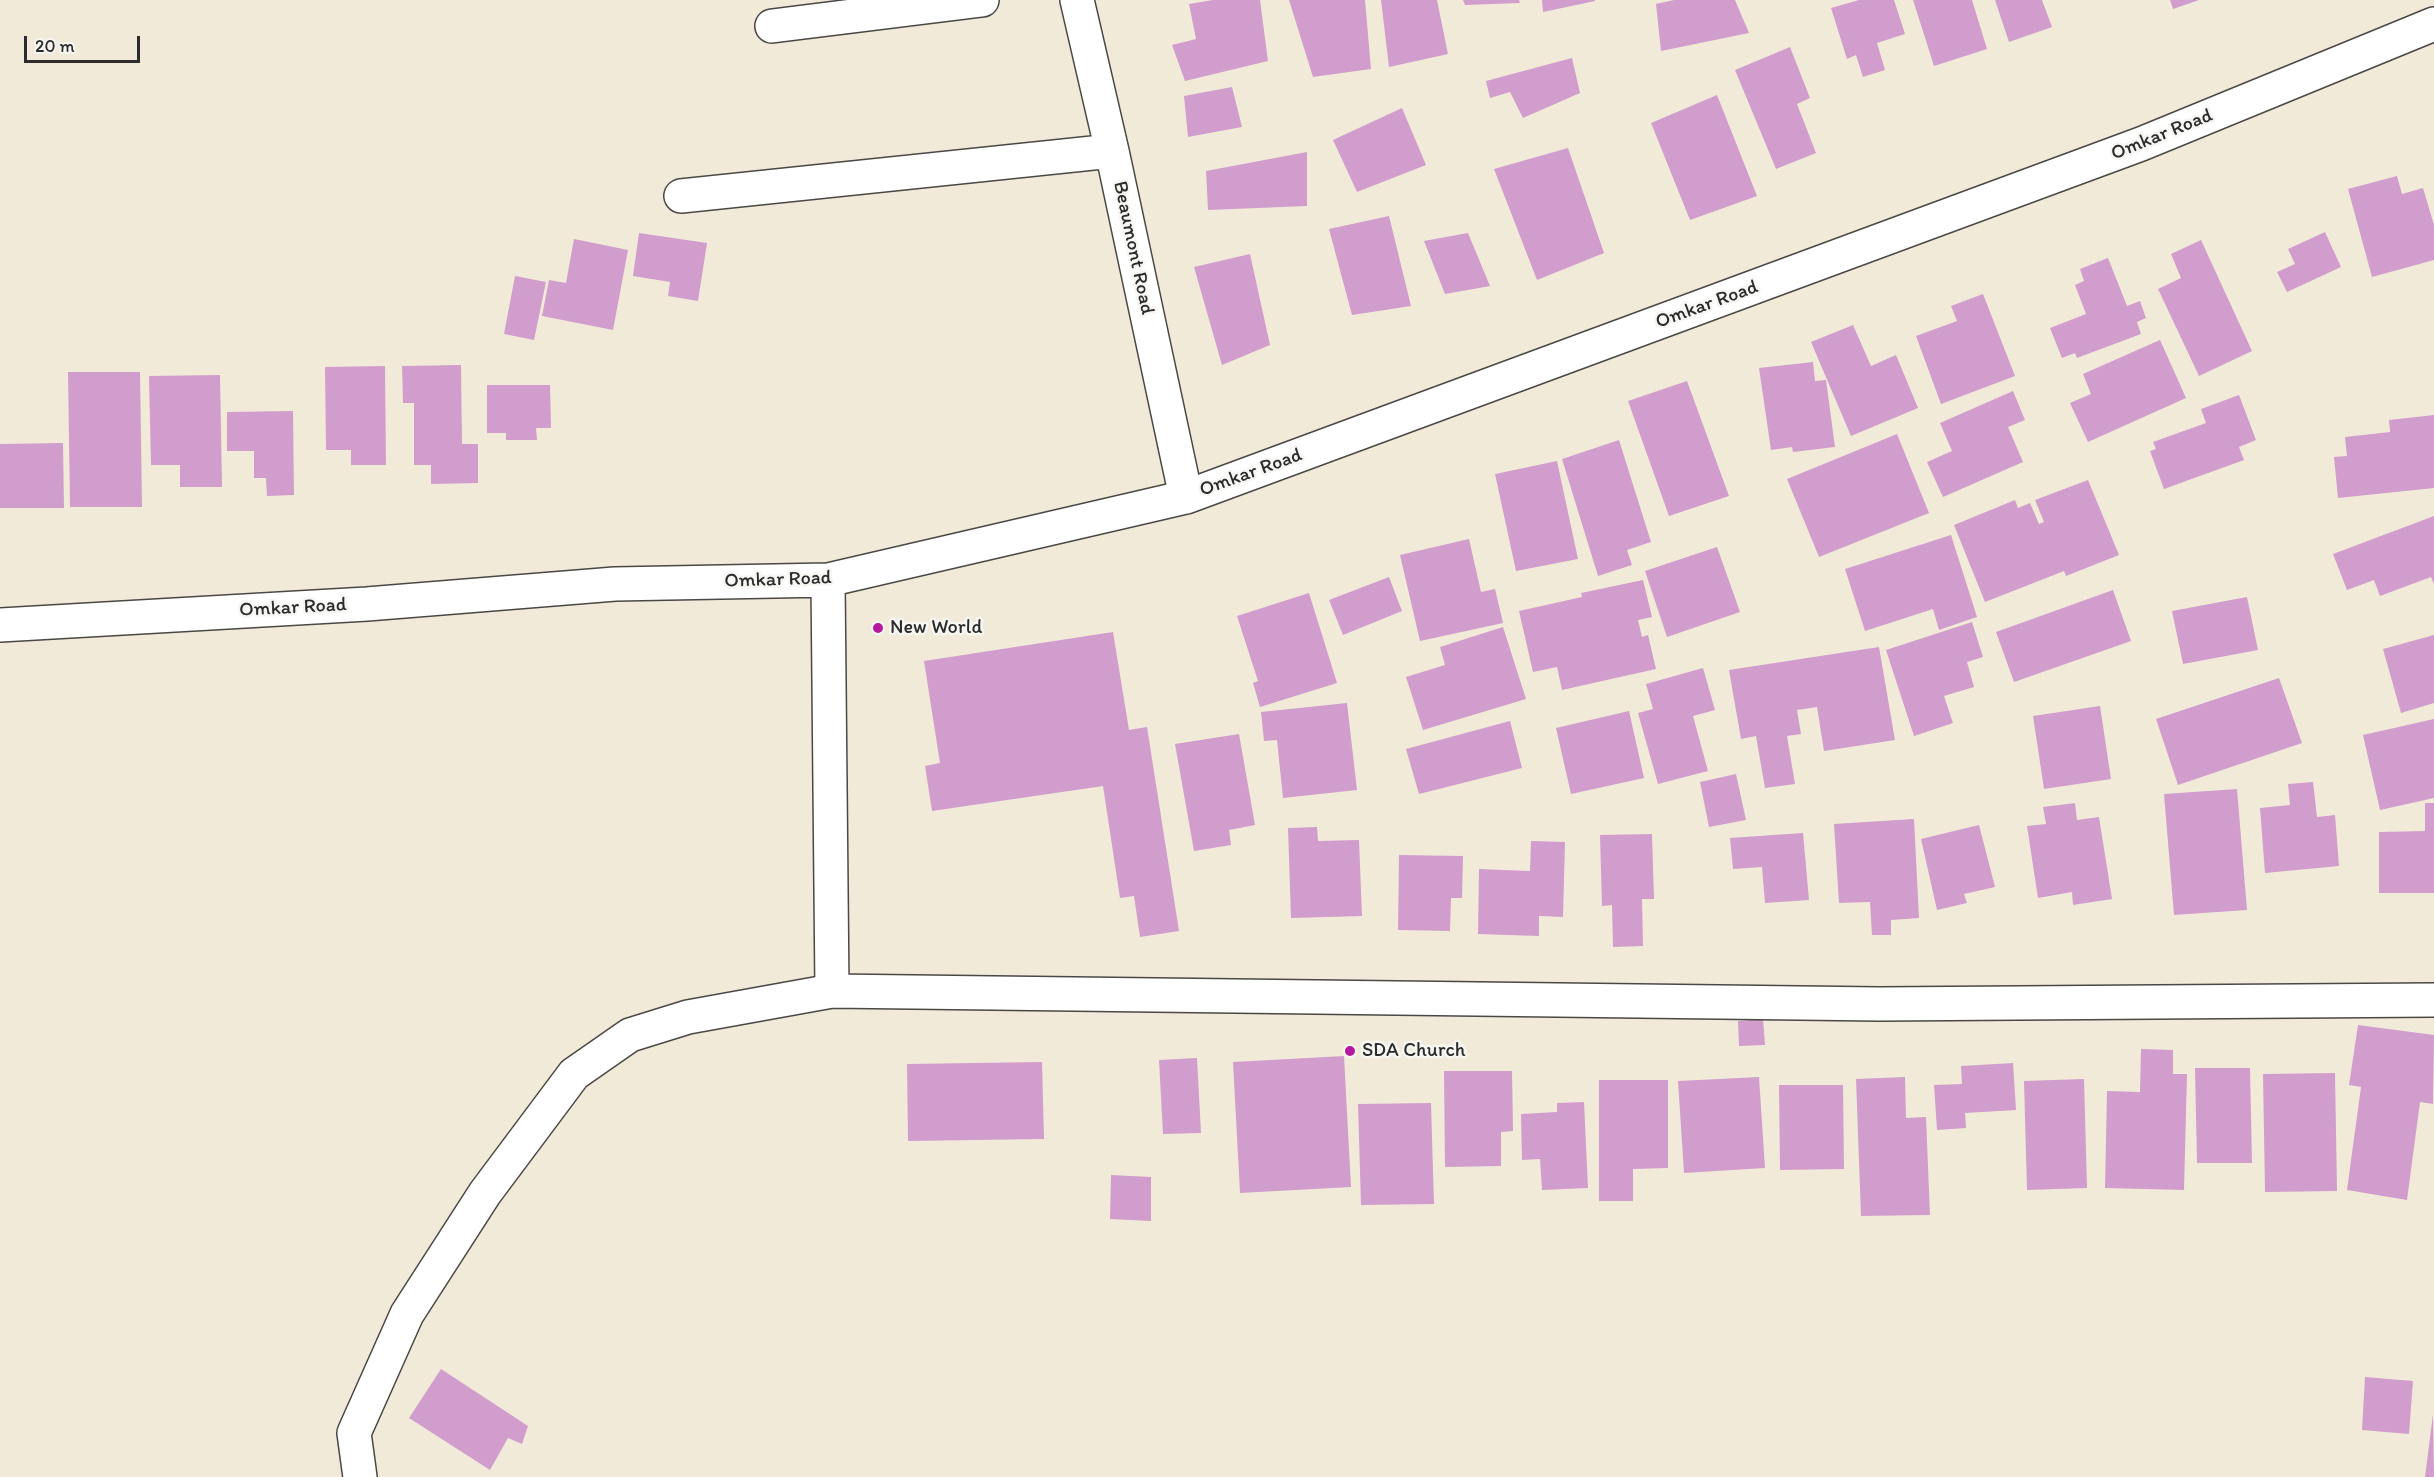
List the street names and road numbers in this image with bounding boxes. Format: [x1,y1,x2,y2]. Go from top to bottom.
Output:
street label: Omkar Road [2108,104,2216,166]
street label: Beaumont Road [1107,179,1159,317]
street label: Omkar Road [1652,275,1762,335]
street label: Omkar Road [1196,443,1306,503]
street label: Omkar Road [724,566,832,594]
street label: Omkar Road [239,593,347,623]

